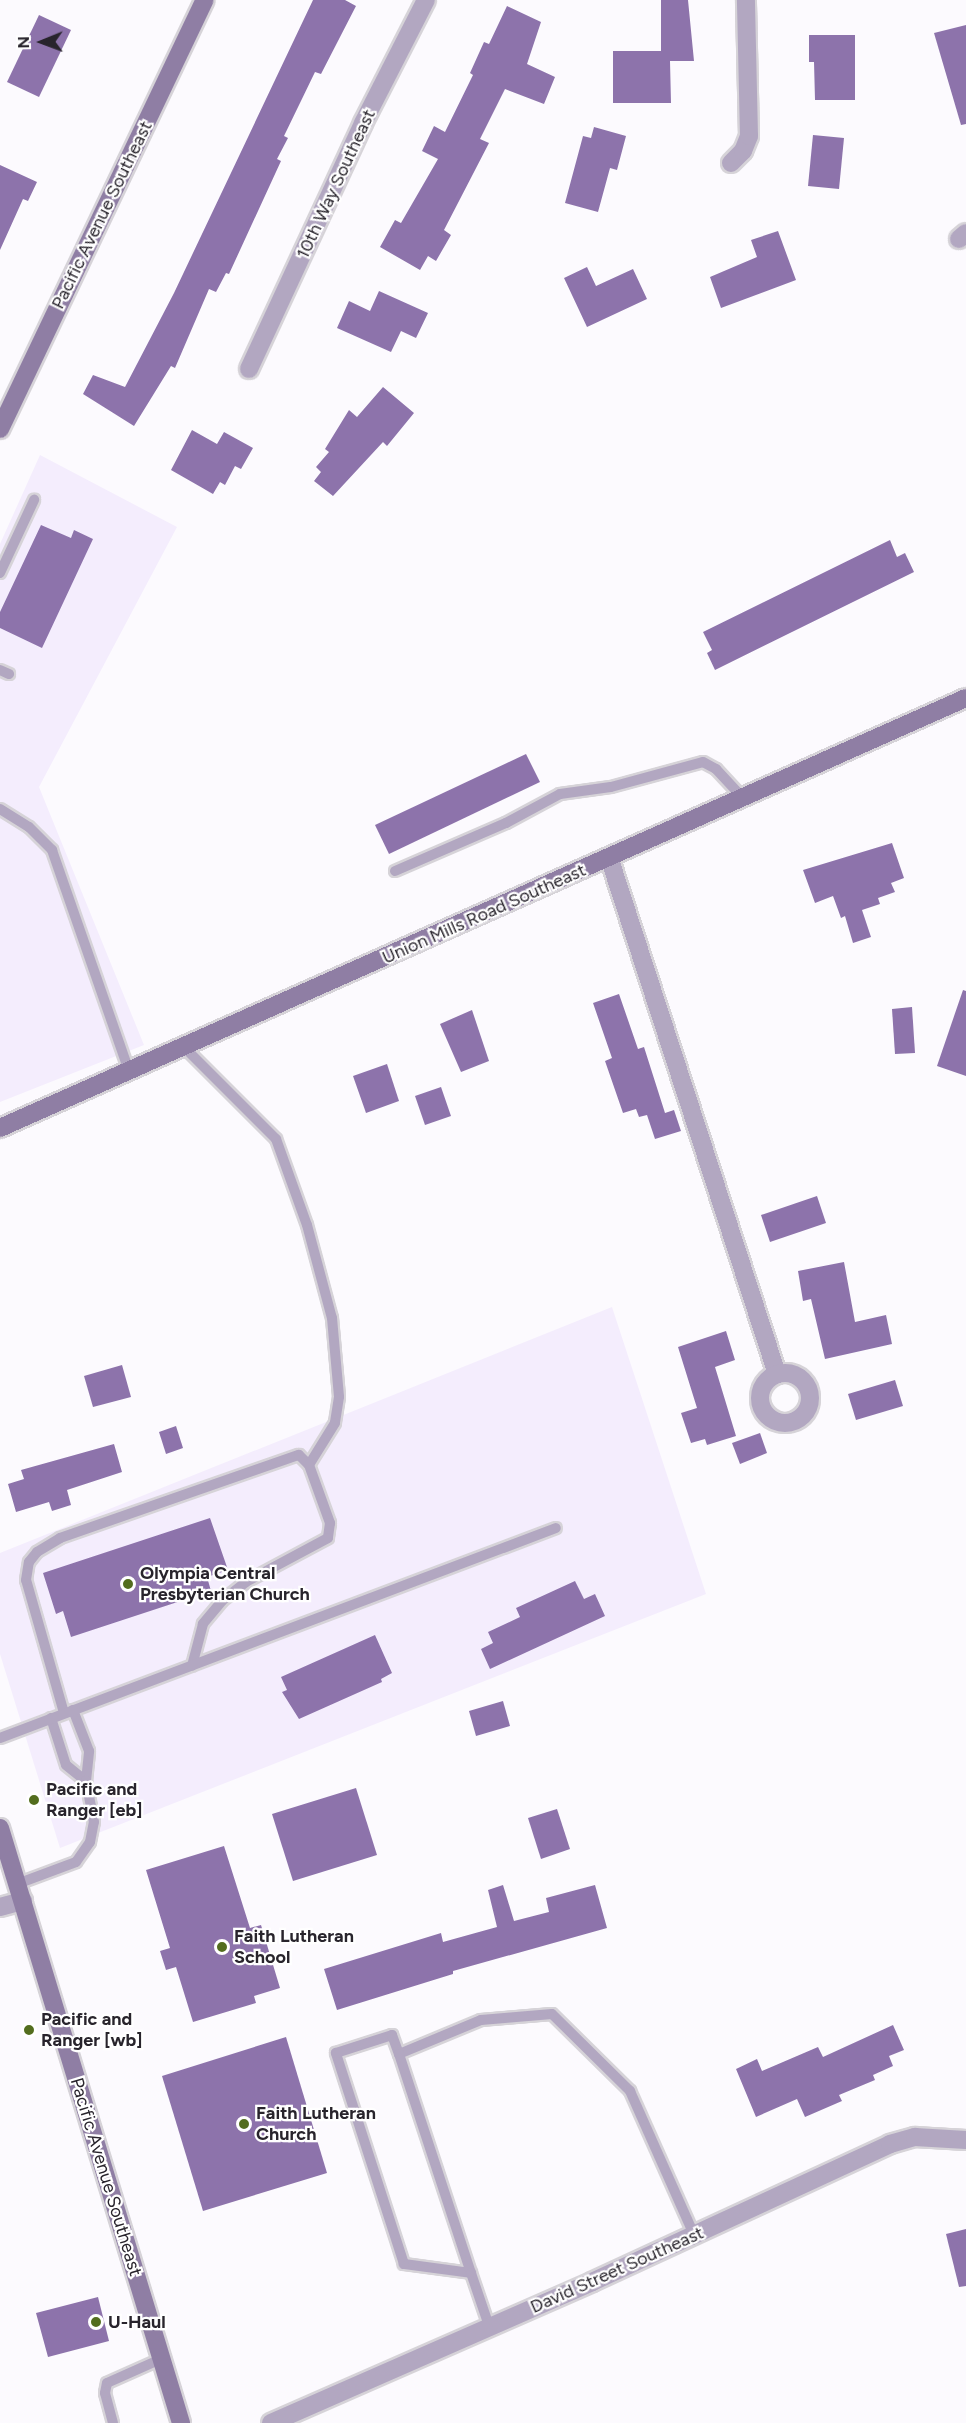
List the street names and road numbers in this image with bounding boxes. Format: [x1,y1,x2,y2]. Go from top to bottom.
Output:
street label: 10th Way Southeast [292,106,380,262]
street label: Pacific Avenue Southeast [47,118,157,312]
street label: Union Mills Road Southeast [379,859,589,969]
street label: Pacific Avenue Southeast [66,2075,146,2279]
street label: David Street Southeast [527,2222,707,2318]

